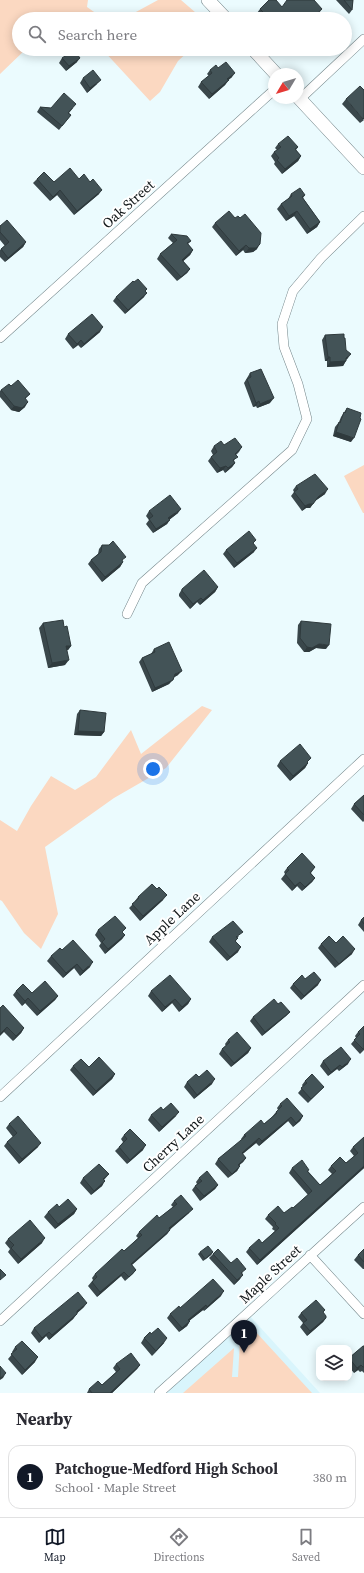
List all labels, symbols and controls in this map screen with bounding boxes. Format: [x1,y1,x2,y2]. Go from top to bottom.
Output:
search box [12,12,352,56]
icon: search [26,23,48,45]
text: Search here [58,24,137,45]
north arrow [268,68,304,104]
street label: Oak Street [97,175,159,233]
your location [143,759,163,779]
street label: Apple Lane [139,887,205,949]
street label: Cherry Lane [138,1109,208,1177]
street label: Maple Street [235,1240,306,1308]
pin: 1 [231,1320,257,1353]
map controls [316,1345,352,1381]
button: layers [316,1345,352,1381]
text: Nearby [16,1407,72,1431]
text: Patchogue-Medford High School [55,1458,278,1479]
text: 1 [26,1469,34,1486]
text: 380 m [313,1469,347,1486]
text: School · Maple Street [55,1479,176,1496]
tab: Map [44,1526,66,1565]
tab: Directions [153,1526,204,1565]
tab: Saved [292,1526,320,1565]

